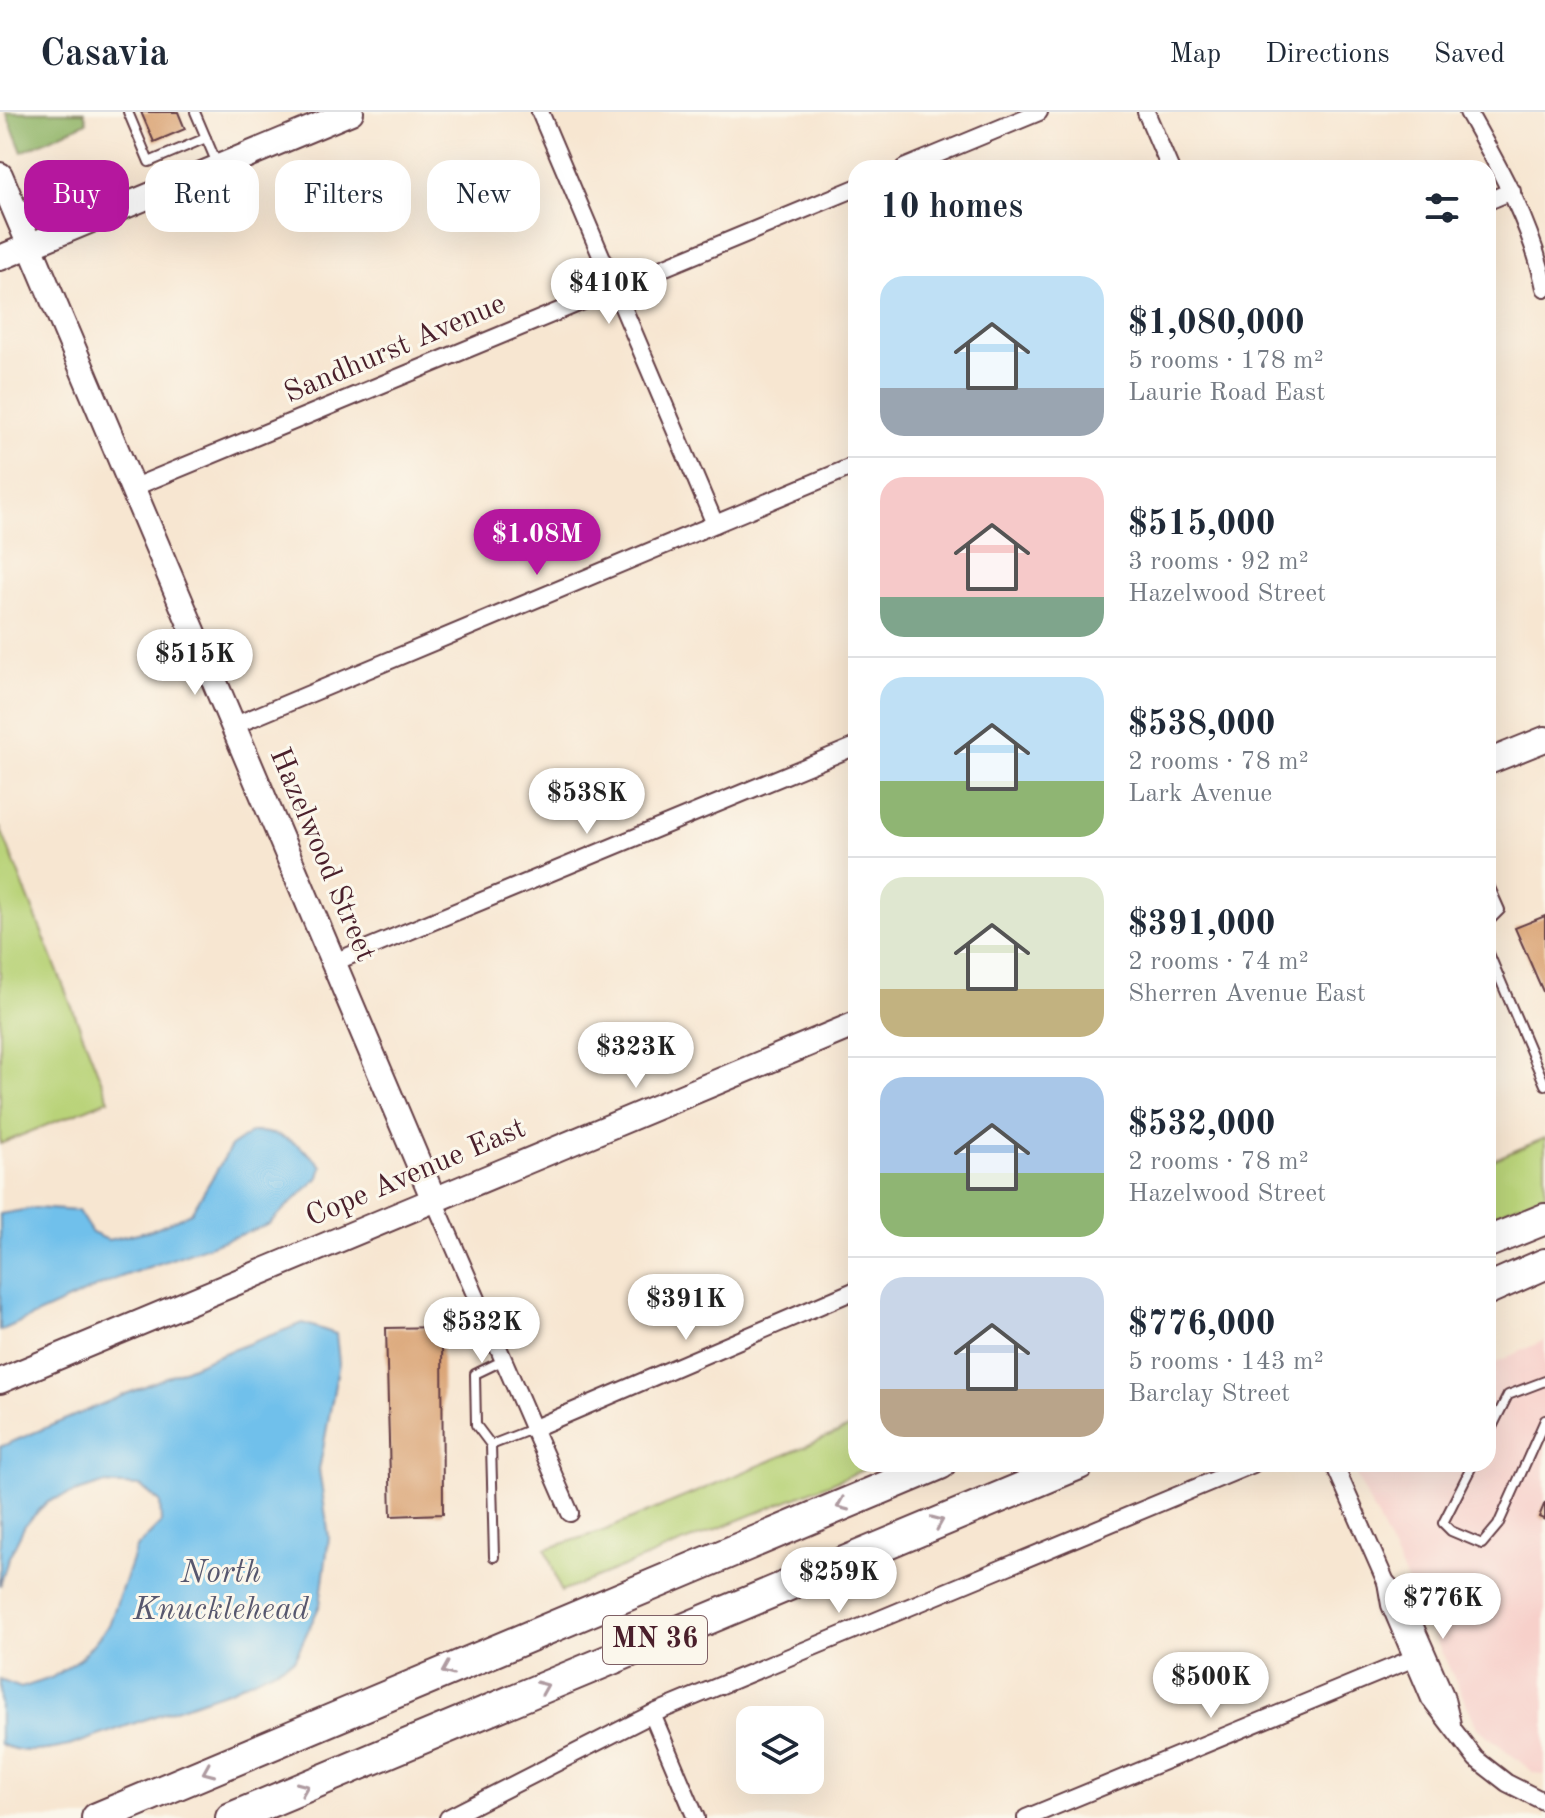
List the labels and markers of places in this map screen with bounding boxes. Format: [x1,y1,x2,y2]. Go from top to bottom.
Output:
pin: $410K [553,258,665,326]
pin: $1.08M [472,509,602,577]
pin: $515K [139,629,251,697]
pin: $538K [531,768,643,836]
pin: $323K [580,1022,692,1090]
pin: $391K [630,1274,742,1342]
pin: $532K [426,1297,538,1365]
pin: $259K [783,1547,895,1615]
pin: $776K [1387,1573,1499,1641]
pin: $500K [1155,1652,1267,1720]

